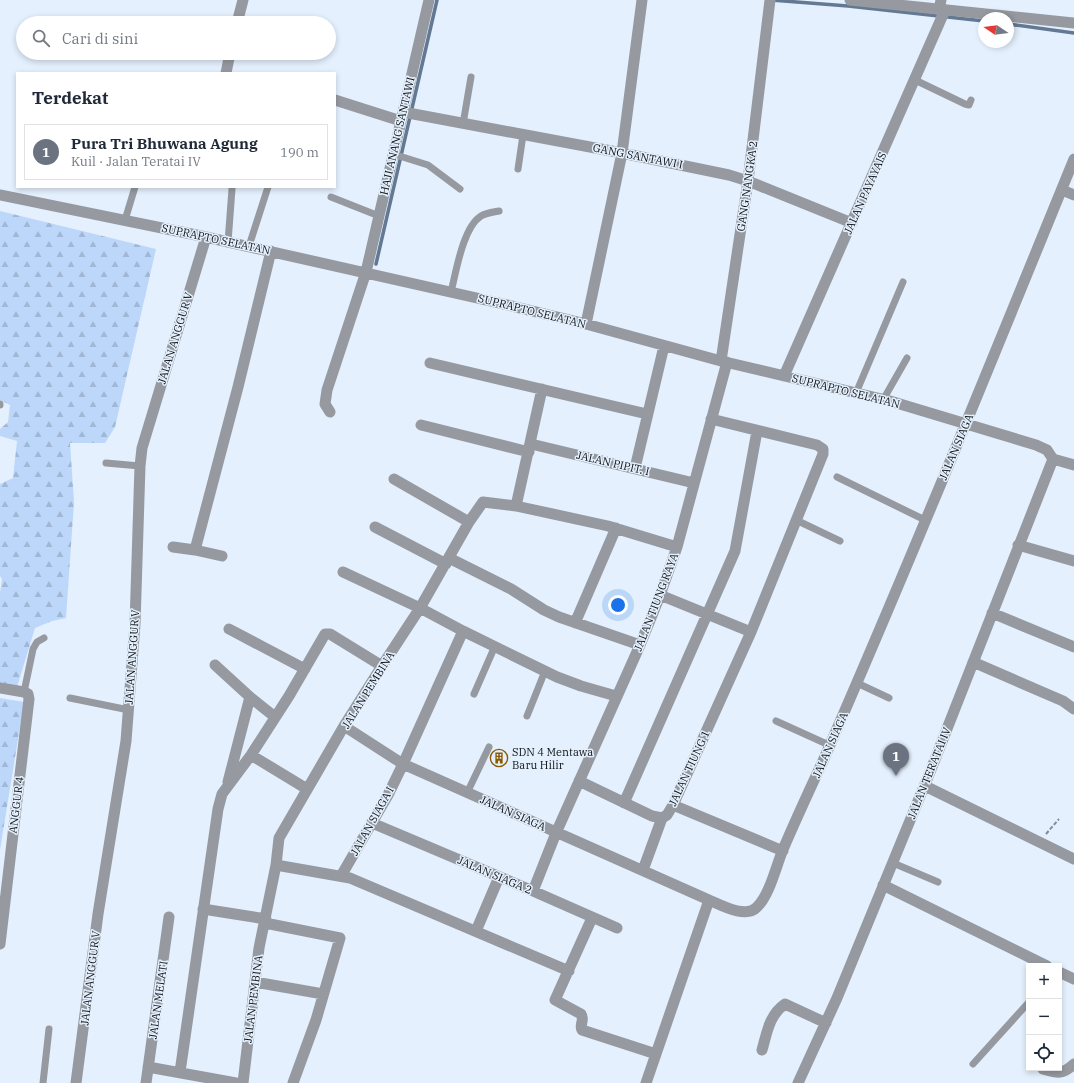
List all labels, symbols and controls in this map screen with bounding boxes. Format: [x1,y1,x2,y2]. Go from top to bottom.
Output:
north arrow [978,12,1014,48]
search box [16,16,336,60]
icon: search [30,27,52,49]
text: Cari di sini [62,29,138,48]
street label: HAJI ANANG SANTAWI [377,75,417,197]
text: Terdekat [32,87,108,109]
text: Pura Tri Bhuwana Agung [71,134,258,153]
street label: GANG SANTAWI I [592,140,684,172]
street label: GANG NANGKA 2 [734,140,760,232]
text: 1 [42,144,50,161]
text: 190 m [280,144,319,161]
street label: JALAN PAYAYAIS [841,150,889,236]
text: Kuil · Jalan Teratai IV [71,153,201,170]
street label: SUPRAPTO SELATAN [160,221,272,257]
street label: JALAN ANGGUR V [154,290,196,386]
street label: SUPRAPTO SELATAN [477,291,588,331]
street label: SUPRAPTO SELATAN [791,371,902,411]
street label: JALAN SIAGA [936,411,976,482]
street label: JALAN PIPIT. I [575,448,651,478]
street label: JALAN TIUNG RAYA [631,550,681,653]
your location [608,595,628,615]
street label: JALAN ANGGUR V [122,608,142,705]
street label: JALAN PEMBINA [339,648,398,731]
street label: JALAN SIAGA [809,710,851,780]
street label: JALAN TERATAI IV [904,724,954,821]
street label: JALAN TIUNG 1 [665,728,713,808]
pin: 1 [883,743,909,776]
place label: SDN 4 Mentawa Baru Hilir [512,745,593,772]
building icon: SDN 4 Mentawa Baru Hilir [489,748,509,768]
street label: ANGGUR 4 [6,776,26,834]
street label: JALAN SIAGA I [347,784,397,858]
street label: JALAN SIAGA [478,792,548,834]
street label: JALAN SIAGA 2 [456,853,534,897]
street label: JALAN ANGGUR V [77,929,103,1026]
street label: JALAN PEMBINA [241,954,265,1044]
street label: JALAN MELATI [146,960,170,1040]
map controls [1026,963,1062,1071]
button: + [1026,963,1062,999]
button: − [1026,999,1062,1035]
button: locate [1026,1035,1062,1071]

